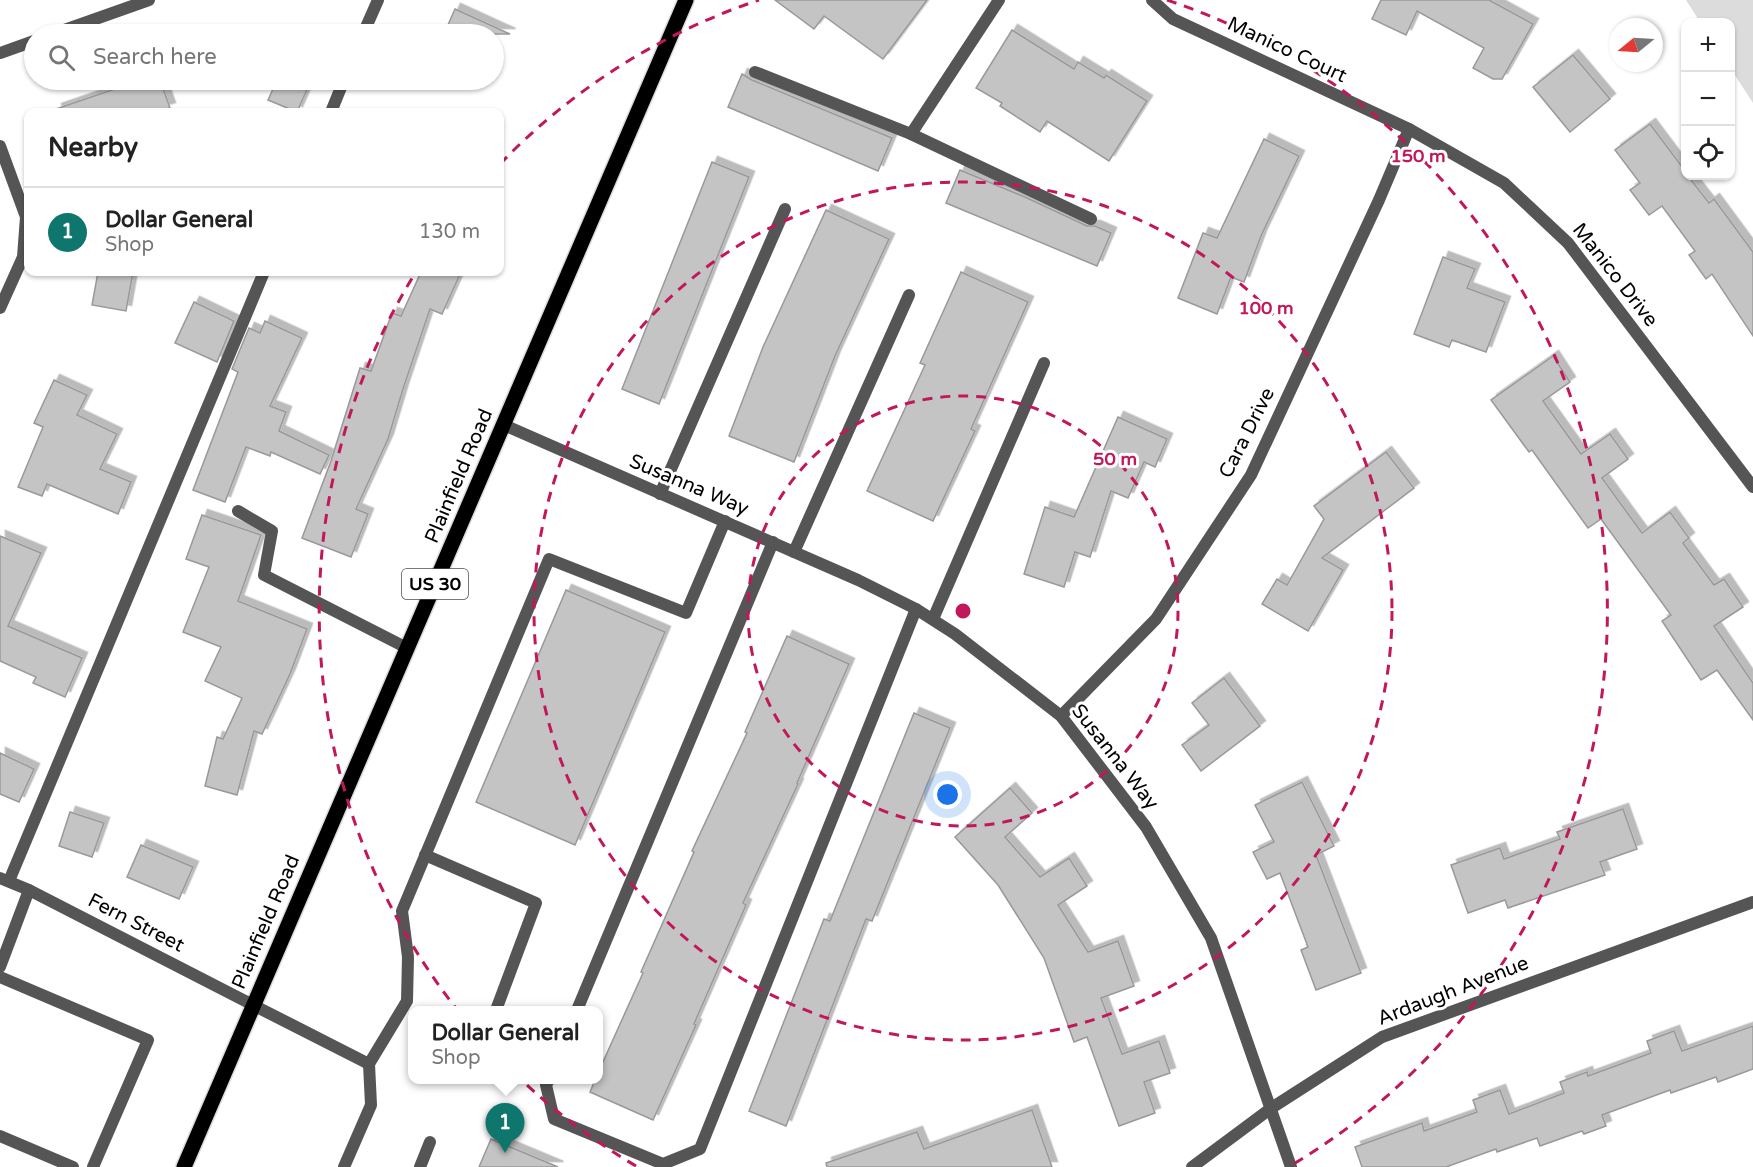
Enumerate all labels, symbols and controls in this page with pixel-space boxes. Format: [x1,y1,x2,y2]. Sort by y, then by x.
street label: Manico Court [1224,12,1351,88]
north arrow [1609,18,1663,72]
map controls [1681,18,1735,180]
button: + [1681,18,1735,72]
search box [24,24,504,90]
icon: search [45,41,78,74]
text: Search here [93,44,217,70]
button: − [1681,72,1735,126]
button: locate [1681,126,1735,180]
text: Nearby [48,132,138,163]
text: 150 m [1390,145,1446,167]
text: Dollar General [105,207,253,233]
street label: Manico Drive [1567,218,1663,332]
text: 1 [61,220,74,244]
text: 130 m [419,220,480,244]
text: Shop [105,233,154,257]
text: 100 m [1238,297,1294,319]
street label: Cara Drive [1214,384,1280,482]
street label: Plainfield Road [420,405,498,547]
text: 50 m [1093,448,1137,470]
street label: Susanna Way [626,449,752,521]
road number: US 30 [402,569,468,599]
centre of rings [953,601,973,621]
street label: Susanna Way [1066,699,1164,815]
your location [933,780,962,809]
street label: Plainfield Road [227,851,305,993]
street label: Fern Street [84,888,188,958]
street label: Ardaugh Avenue [1374,951,1532,1031]
popup [408,1006,603,1084]
text: Dollar General [431,1020,580,1046]
text: Shop [431,1046,481,1070]
pin: 1 [486,1104,524,1153]

